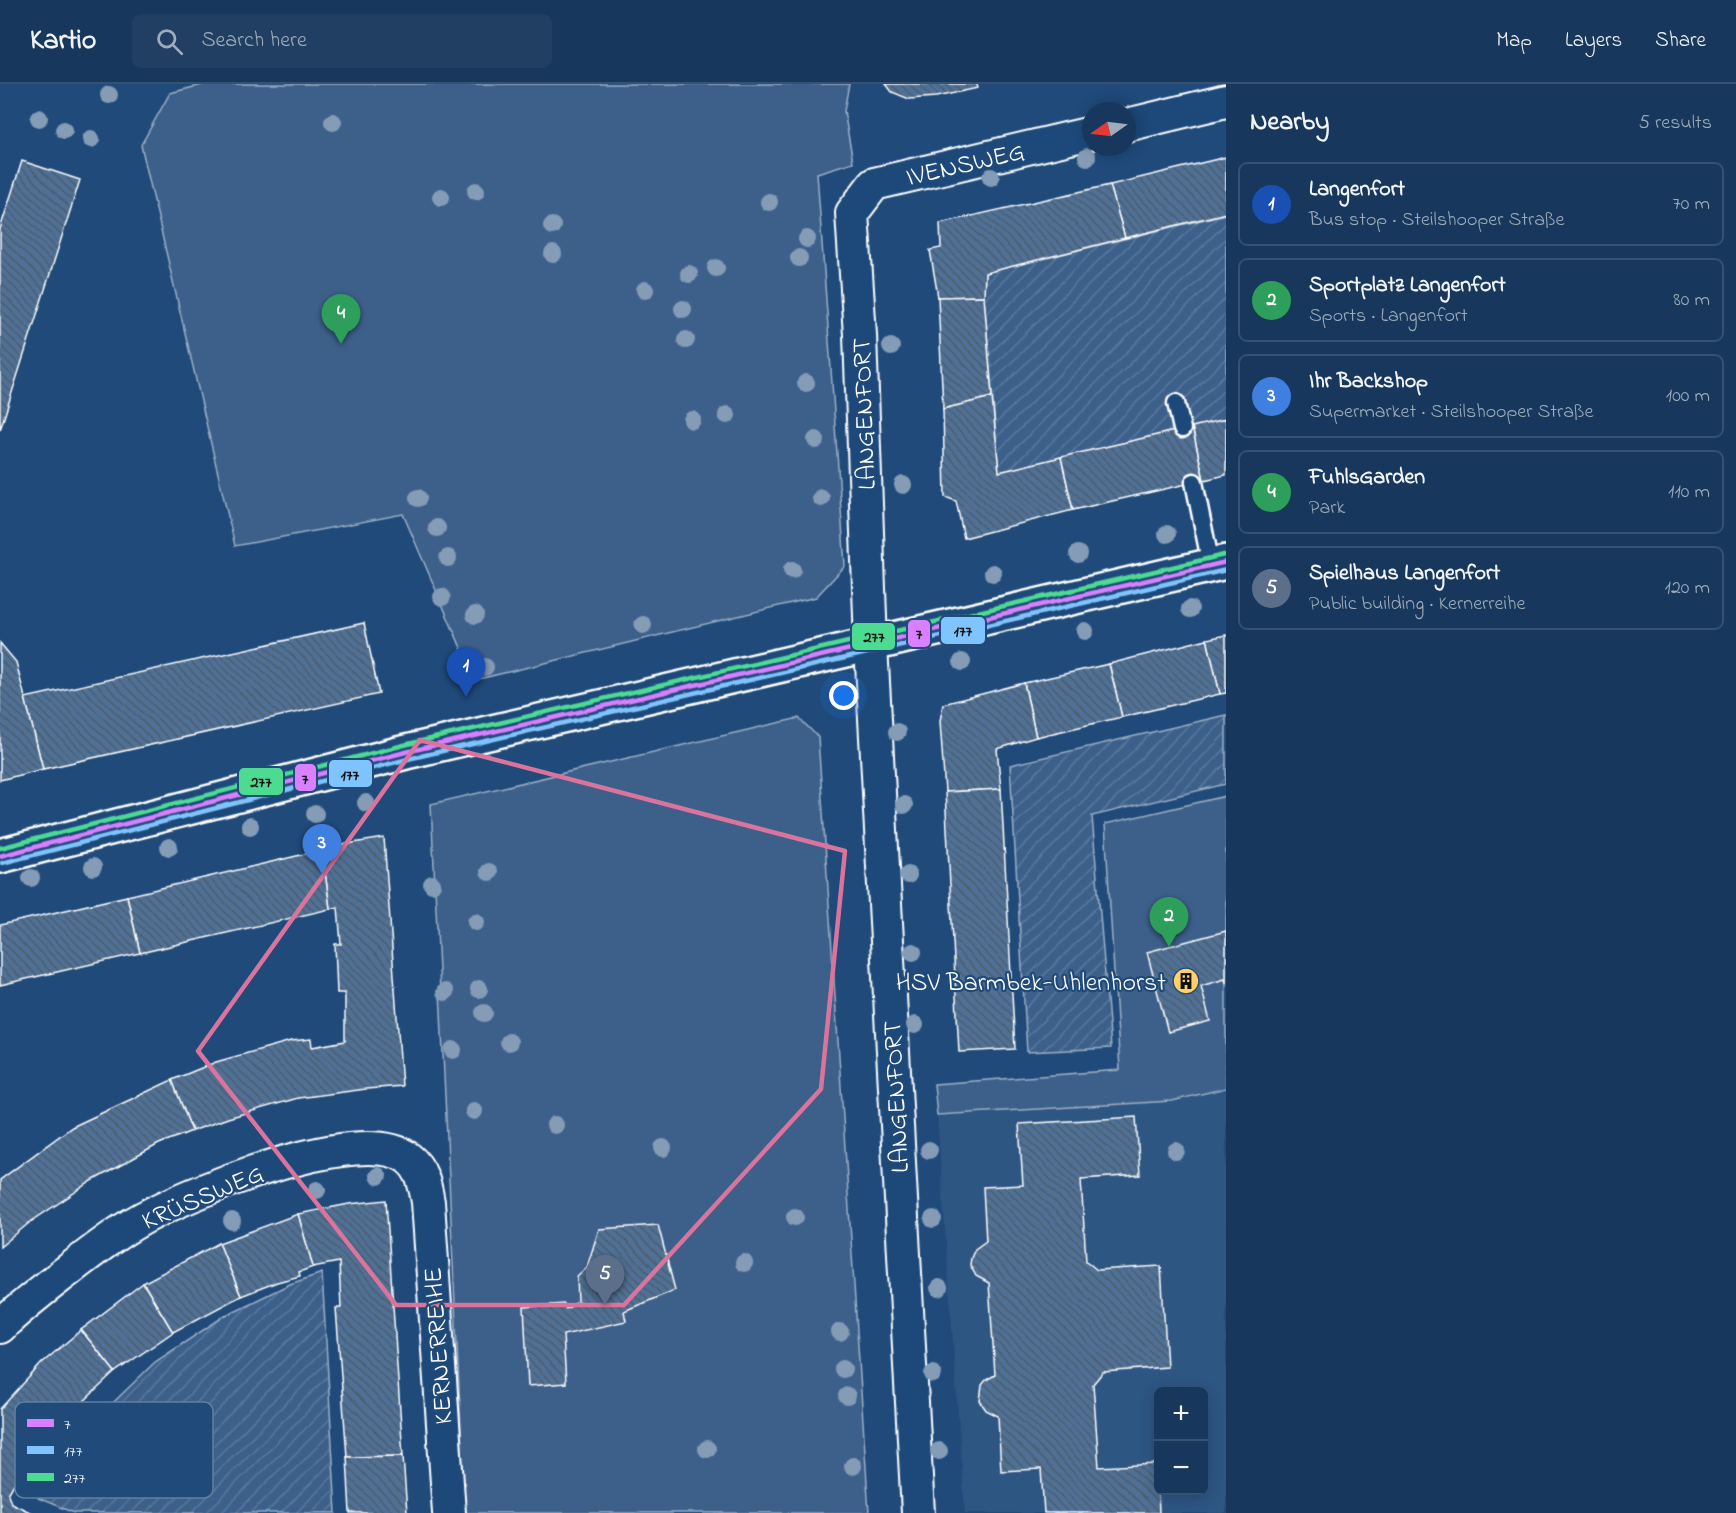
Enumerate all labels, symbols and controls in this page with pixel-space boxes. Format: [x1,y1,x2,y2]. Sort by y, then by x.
search box [132,14,552,68]
text: Kartio [30,21,96,62]
icon: search [153,25,186,58]
text: Search here [201,25,307,57]
text: Map [1496,26,1532,56]
text: Layers [1565,26,1622,56]
text: Share [1655,26,1706,56]
north arrow [1082,102,1136,156]
text: Nearby [1250,104,1329,142]
text: 5 results [1639,109,1712,138]
street label: IVENSWEG [903,134,1029,198]
text: Langenfort [1309,174,1405,206]
text: 1 [1268,190,1275,219]
text: 70 m [1673,190,1710,219]
text: Bus stop · Steilshooper Straße [1309,206,1564,235]
text: Sportplatz Langenfort [1309,270,1506,302]
text: 2 [1267,286,1276,315]
text: 80 m [1673,286,1710,315]
pin: 4 [322,294,360,344]
text: Sports · Langenfort [1309,302,1468,331]
street label: LANGENFORT [844,337,888,491]
text: Ihr Backshop [1309,366,1428,398]
text: 3 [1267,382,1276,411]
text: 100 m [1666,382,1710,411]
text: Supermarket · Steilshooper Straße [1309,398,1593,427]
text: FuhlsGarden [1309,462,1425,494]
text: 4 [1267,478,1276,507]
text: 110 m [1668,478,1710,507]
text: Park [1309,494,1345,523]
text: Spielhaus Langenfort [1309,558,1500,590]
text: 5 [1266,574,1277,603]
text: 120 m [1665,574,1710,603]
text: Public building · Kernerreihe [1309,590,1526,619]
line badge: 177 [940,616,986,645]
line badge: 7 [907,619,931,648]
text: 177 [954,620,973,644]
line badge: 277 [851,622,896,651]
text: 7 [916,623,923,647]
text: 277 [862,626,885,650]
pin: 1 [446,648,486,697]
your location [829,681,858,710]
line badge: 177 [328,759,373,788]
line badge: 7 [294,763,317,792]
text: 177 [341,764,360,788]
line badge: 277 [238,767,284,796]
text: 7 [302,768,309,792]
text: 277 [249,771,272,795]
pin: 3 [302,824,342,874]
pin: 2 [1150,898,1188,947]
place label: HSV Barmbek-Uhlenhorst [896,965,1166,1003]
building icon: HSV Barmbek-Uhlenhorst [1171,966,1201,996]
street label: LANGENFORT [875,1020,921,1174]
street label: KRÜSSWEG [136,1156,270,1241]
pin: 5 [586,1256,624,1305]
street label: KERNERREIHE [416,1266,464,1426]
map controls [1154,1387,1208,1495]
button: + [1154,1387,1208,1441]
legend [15,1402,213,1498]
text: 7 [64,1413,71,1437]
text: 177 [64,1440,83,1464]
button: − [1154,1441,1208,1495]
text: 277 [64,1467,86,1491]

